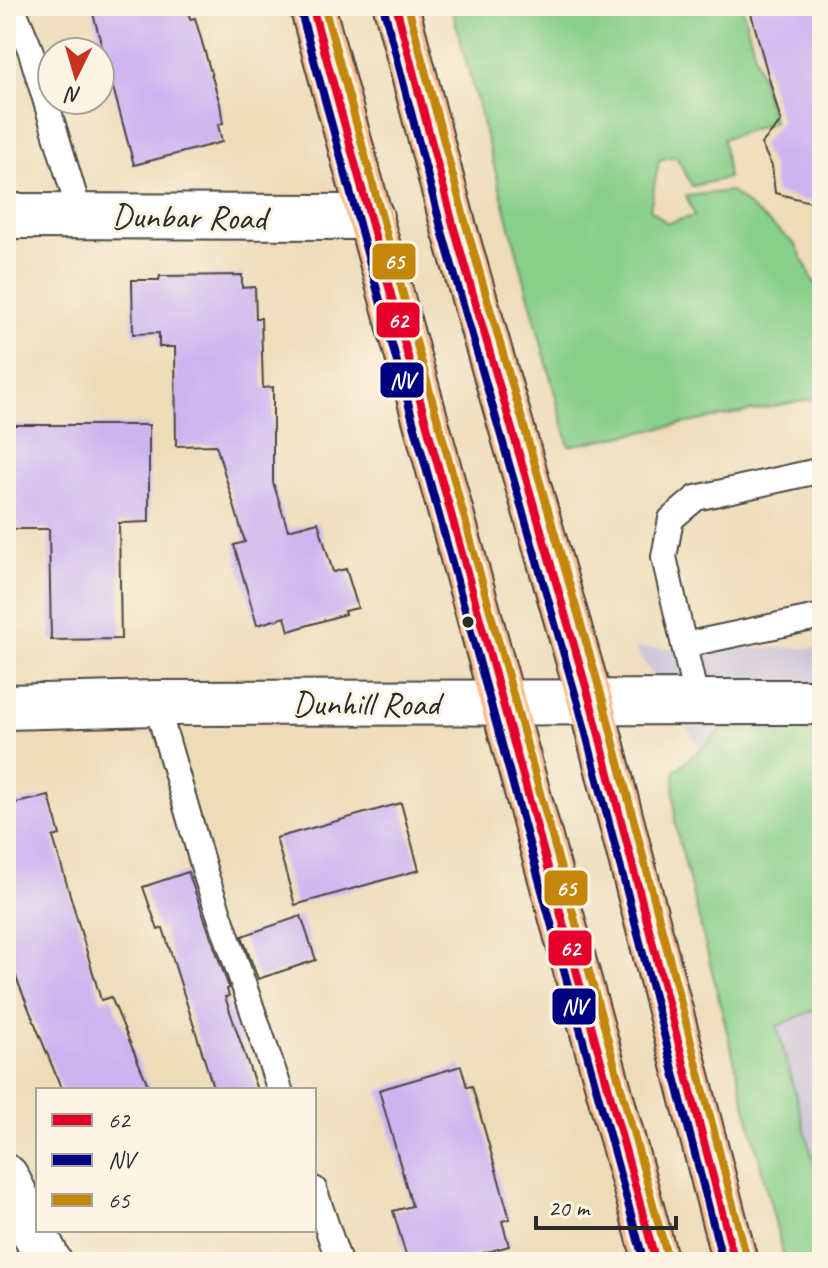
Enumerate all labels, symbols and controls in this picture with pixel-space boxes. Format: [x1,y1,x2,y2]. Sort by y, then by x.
north arrow [36,36,116,116]
text: N [63,80,82,109]
street label: Dunbar Road [111,194,271,239]
line badge: 65 [371,242,417,281]
text: 65 [384,248,406,276]
line badge: 62 [375,301,421,339]
text: 62 [388,307,410,335]
line badge: NV [379,361,425,399]
text: NV [390,367,419,395]
unlabelled marker [460,614,476,630]
street label: Dunhill Road [292,682,445,725]
line badge: 65 [543,869,589,907]
text: 65 [556,875,578,903]
line badge: 62 [547,929,593,967]
text: 62 [560,935,582,963]
line badge: NV [551,987,597,1026]
text: NV [562,993,591,1021]
legend [36,1088,316,1232]
text: 62 [108,1105,132,1135]
text: NV [108,1145,139,1175]
scale bar [536,1180,676,1230]
text: 65 [108,1185,131,1215]
text: 20 m [548,1193,591,1223]

